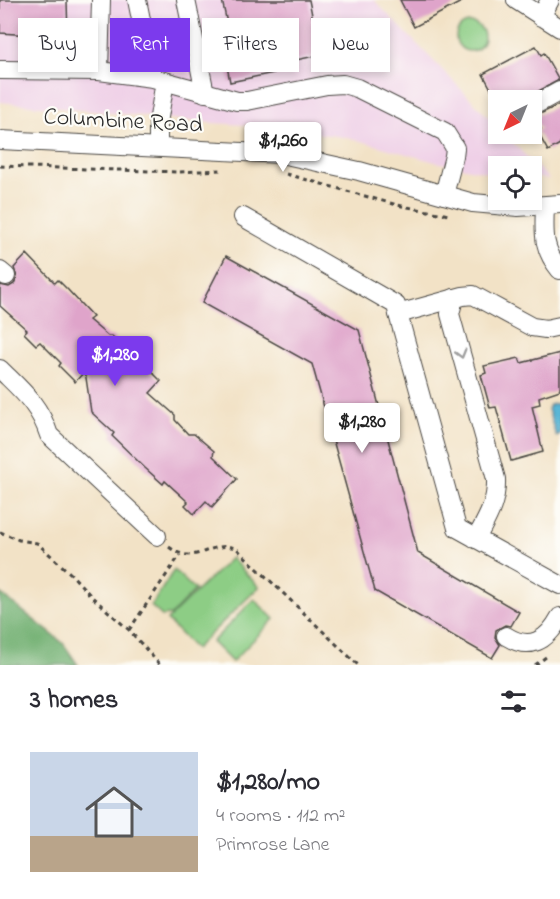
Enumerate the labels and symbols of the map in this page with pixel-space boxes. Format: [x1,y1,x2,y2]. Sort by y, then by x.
north arrow [488,90,542,144]
street label: Columbine Road [43,100,204,144]
pin: $1,260 [234,122,332,173]
pin: $1,280 [66,336,164,387]
one-way arrow [454,348,466,359]
pin: $1,280 [313,403,411,454]

